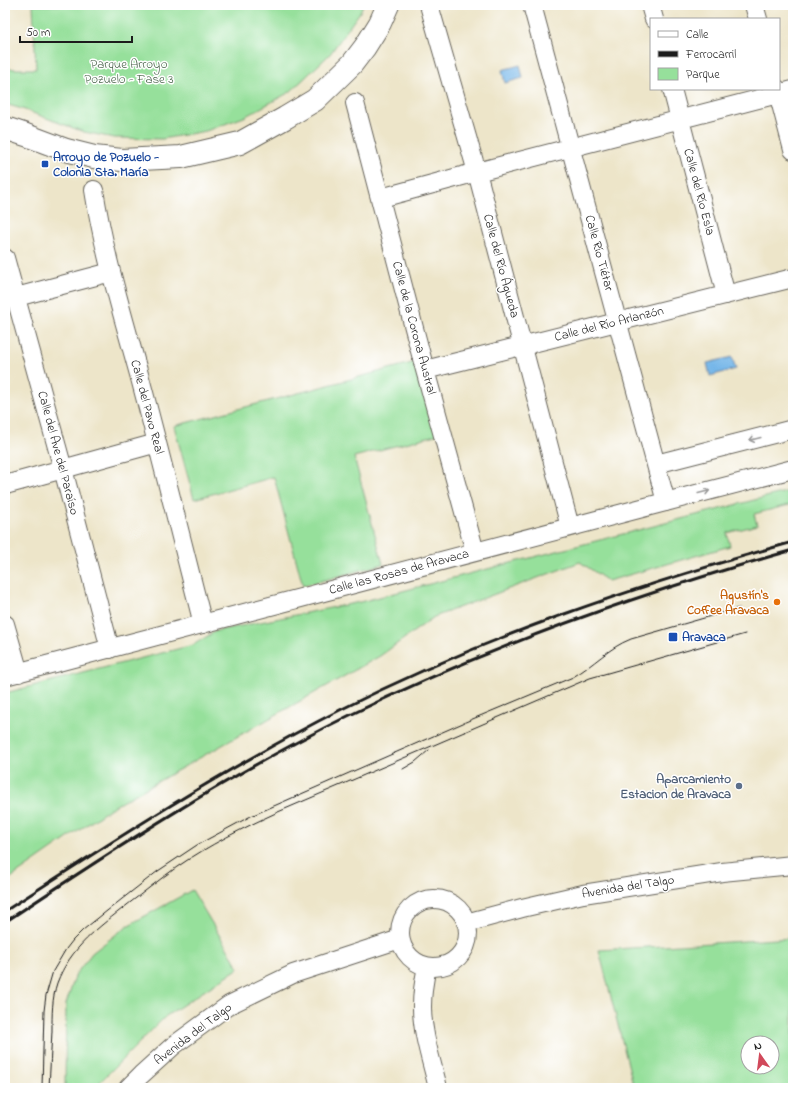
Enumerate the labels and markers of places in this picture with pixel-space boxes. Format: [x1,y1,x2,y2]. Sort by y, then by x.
place label: Arroyo de Pozuelo - Colonia Sta. María [53,148,159,182]
marker: Arroyo de Pozuelo - Colonia Sta. María [40,159,50,169]
place label: Agustín's Coffee Aravaca [687,586,769,620]
marker: Agustín's Coffee Aravaca [772,597,782,607]
place label: Aravaca [682,628,726,647]
marker: Aravaca [667,631,679,643]
place label: Aparcamiento Estacion de Aravaca [620,770,731,804]
marker: Aparcamiento Estacion de Aravaca [734,781,744,791]

